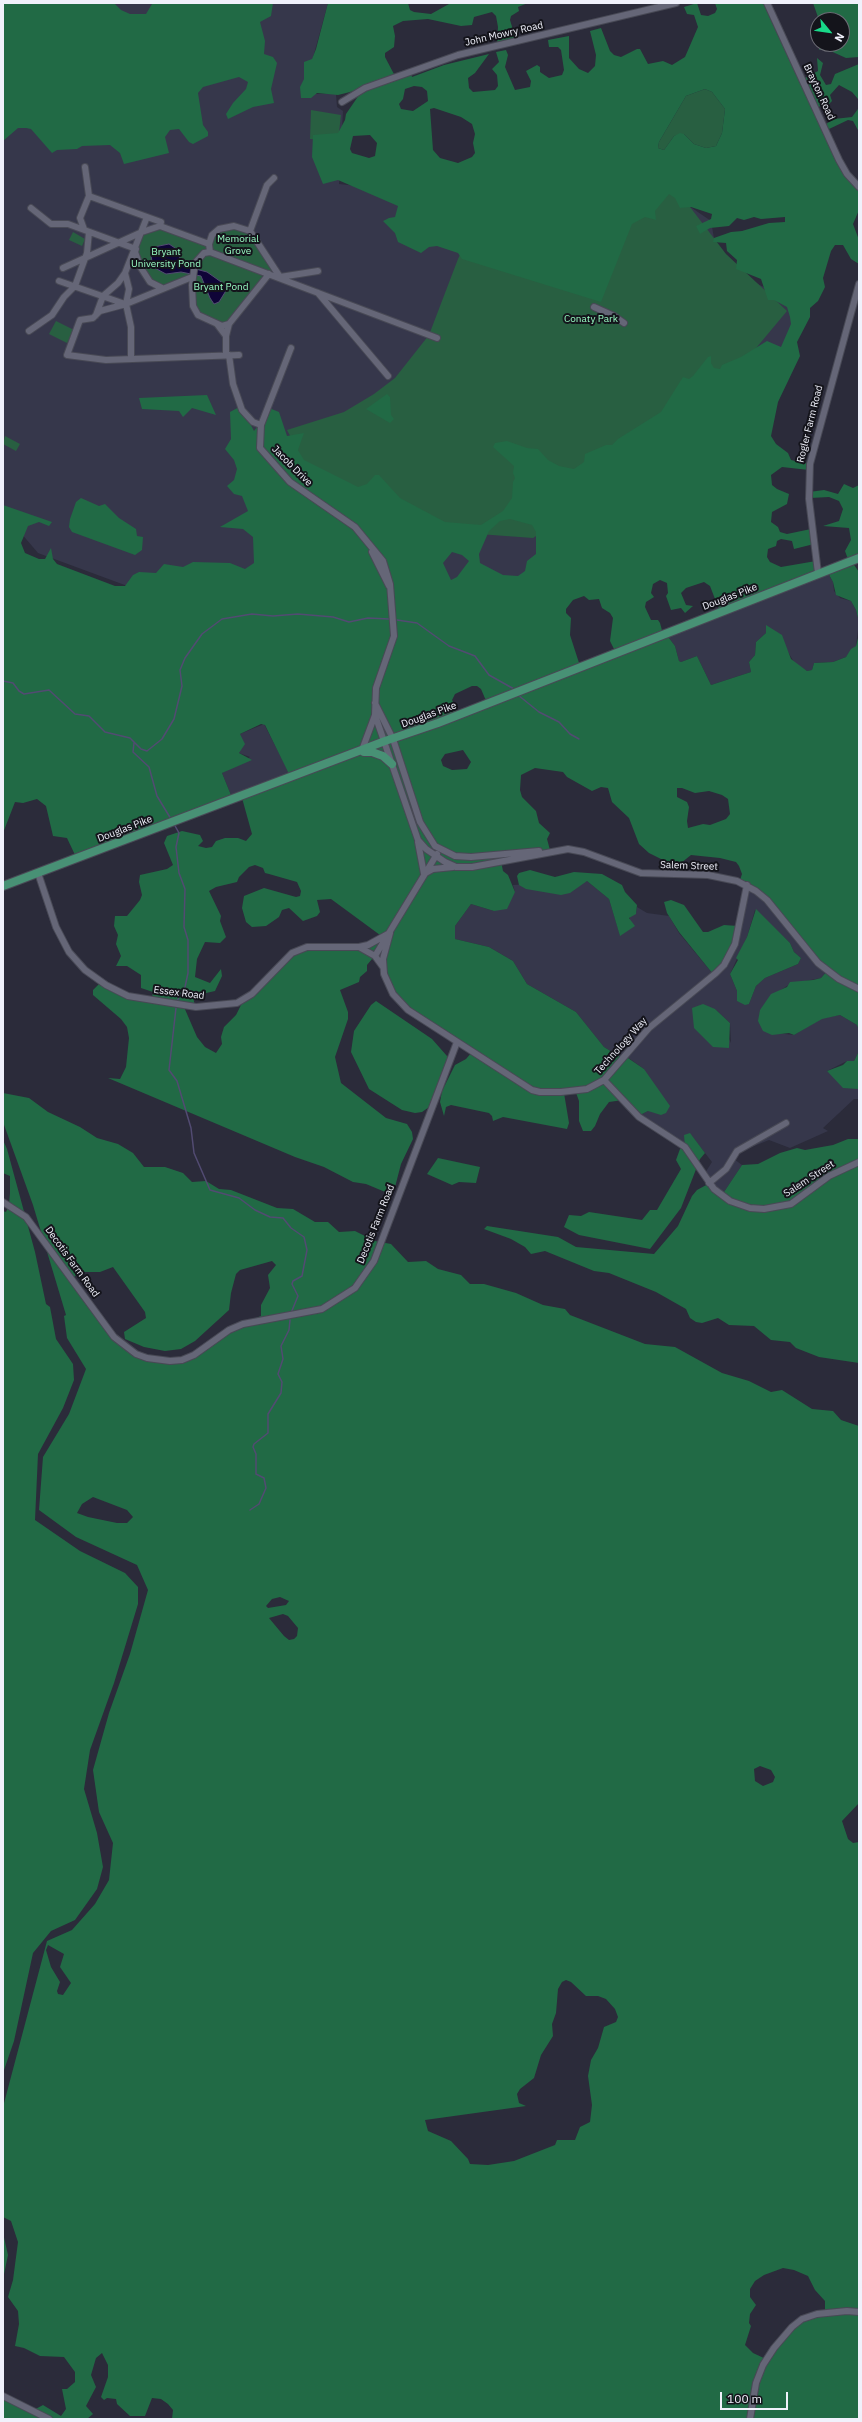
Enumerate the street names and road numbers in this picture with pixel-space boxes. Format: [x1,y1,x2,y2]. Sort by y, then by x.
street label: John Mowry Road [464,19,544,49]
street label: Brayton Road [801,62,837,122]
street label: Rogler Farm Road [795,384,825,464]
street label: Jacob Drive [269,443,315,489]
street label: Douglas Pike [701,581,759,613]
street label: Douglas Pike [400,699,458,731]
street label: Douglas Pike [96,813,154,845]
street label: Salem Street [660,859,718,873]
street label: Essex Road [153,984,205,1002]
street label: Technology Way [592,1015,650,1077]
street label: Salem Street [781,1158,837,1200]
street label: Decotis Farm Road [355,1183,397,1265]
street label: Decotis Farm Road [42,1224,102,1300]

